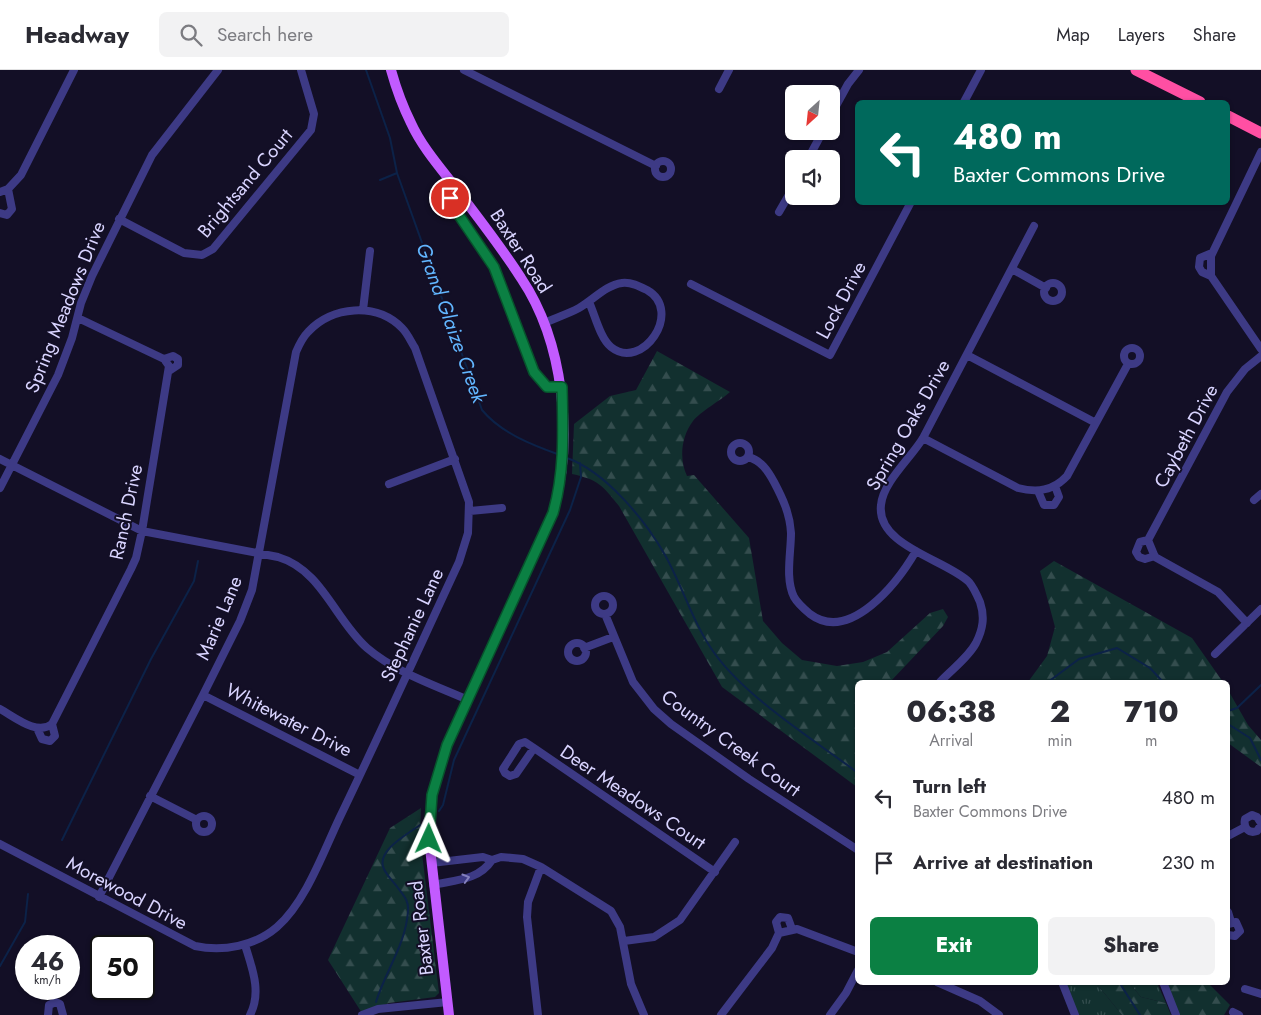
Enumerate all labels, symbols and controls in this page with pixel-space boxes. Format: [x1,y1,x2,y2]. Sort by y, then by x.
search box [159,12,509,57]
text: Headway [25,17,129,52]
icon: search [177,21,205,49]
text: Search here [217,21,313,48]
text: Map [1056,22,1090,48]
text: Layers [1118,22,1165,48]
text: Share [1193,22,1236,48]
north arrow [785,85,840,140]
map controls [785,85,840,205]
text: 480 m [953,112,1062,162]
icon: left [870,120,935,185]
street label: Brightsand Court [191,122,299,243]
button: sound [785,150,840,205]
text: Baxter Commons Drive [953,158,1165,190]
pin [429,177,471,219]
icon: arrive [436,184,464,212]
street label: Baxter Road [484,204,558,298]
street label: Spring Meadows Drive [18,217,112,397]
water label: Grand Glaize Creek [409,239,494,408]
street label: Lock Drive [809,256,873,344]
street label: Spring Oaks Drive [859,354,957,496]
street label: Caybeth Drive [1147,379,1225,492]
street label: Ranch Drive [103,462,149,562]
street label: Stephanie Lane [374,564,450,686]
street label: Marie Lane [189,572,249,664]
street label: Whitewater Drive [221,676,357,764]
street label: Country Creek Court [656,683,807,803]
text: 06:38 [906,690,996,733]
text: 2 [1050,690,1070,733]
text: 710 [1124,690,1179,733]
text: Arrival [929,729,973,752]
text: min [1047,729,1073,752]
text: m [1145,729,1157,752]
street label: Deer Meadows Court [555,738,712,856]
text: Turn left [913,773,986,800]
icon: left [870,784,898,812]
text: 480 m [1162,784,1215,811]
text: Baxter Commons Drive [913,800,1067,823]
position arrow [402,812,454,864]
icon: arrive [870,849,898,877]
text: Arrive at destination [913,849,1093,876]
text: 230 m [1162,849,1215,876]
street label: Morewood Drive [62,850,193,936]
one-way arrow [461,873,470,883]
street label: Baxter Road [402,879,440,977]
button: Exit [870,917,1038,975]
button: Share [1048,917,1215,975]
speed limit sign: 50 [90,935,155,1000]
text: 46 [30,943,65,979]
text: km/h [34,971,61,989]

